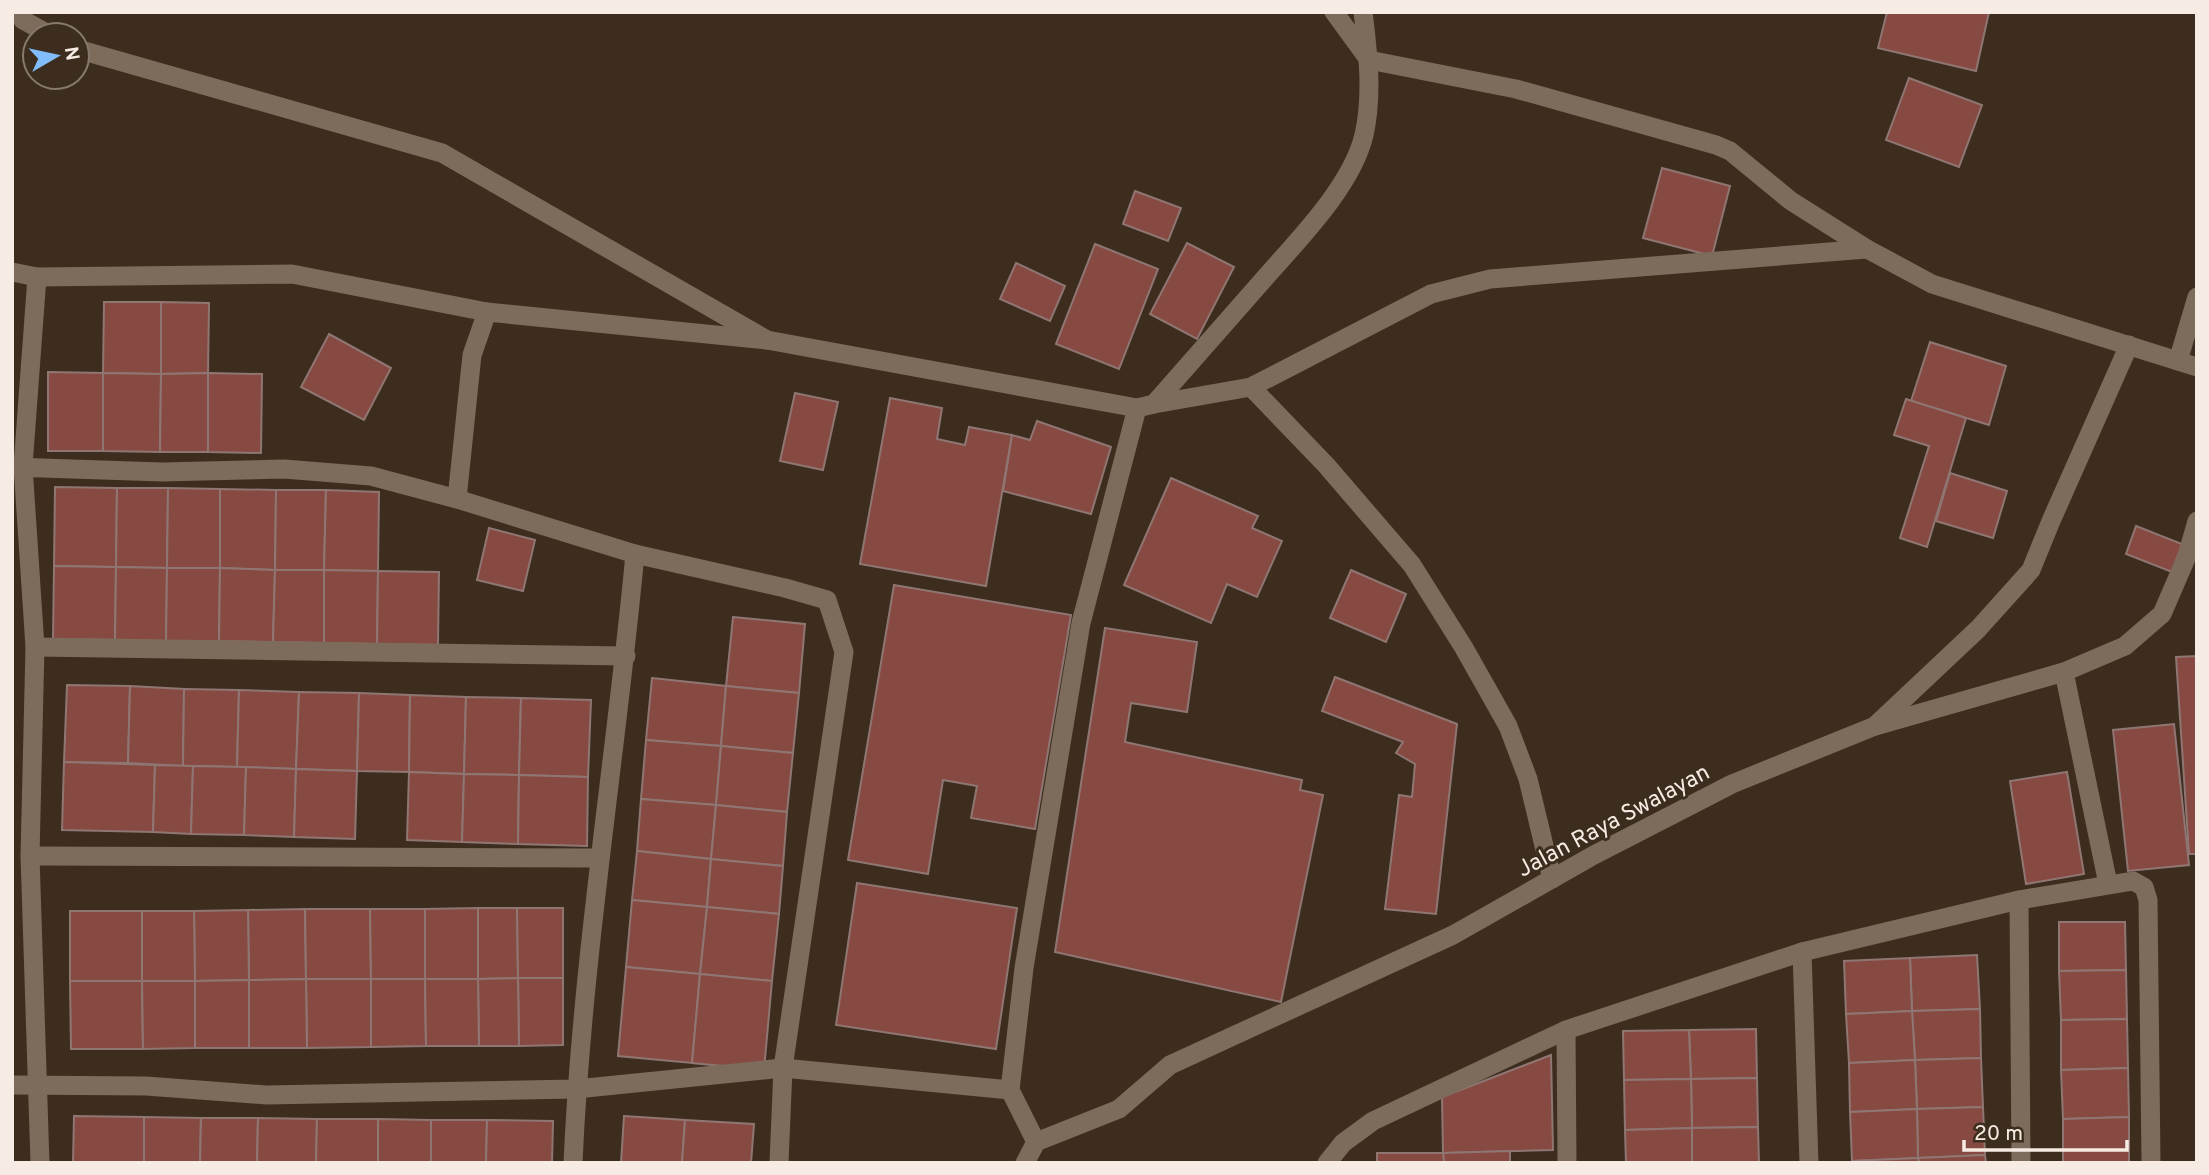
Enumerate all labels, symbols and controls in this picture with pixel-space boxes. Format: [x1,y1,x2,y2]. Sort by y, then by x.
north arrow [21,21,91,91]
text: N [58,45,84,62]
street label: Jalan Raya Swalayan [1513,759,1716,885]
scale bar [1964,1108,2127,1152]
text: 20 m [1974,1121,2023,1148]

